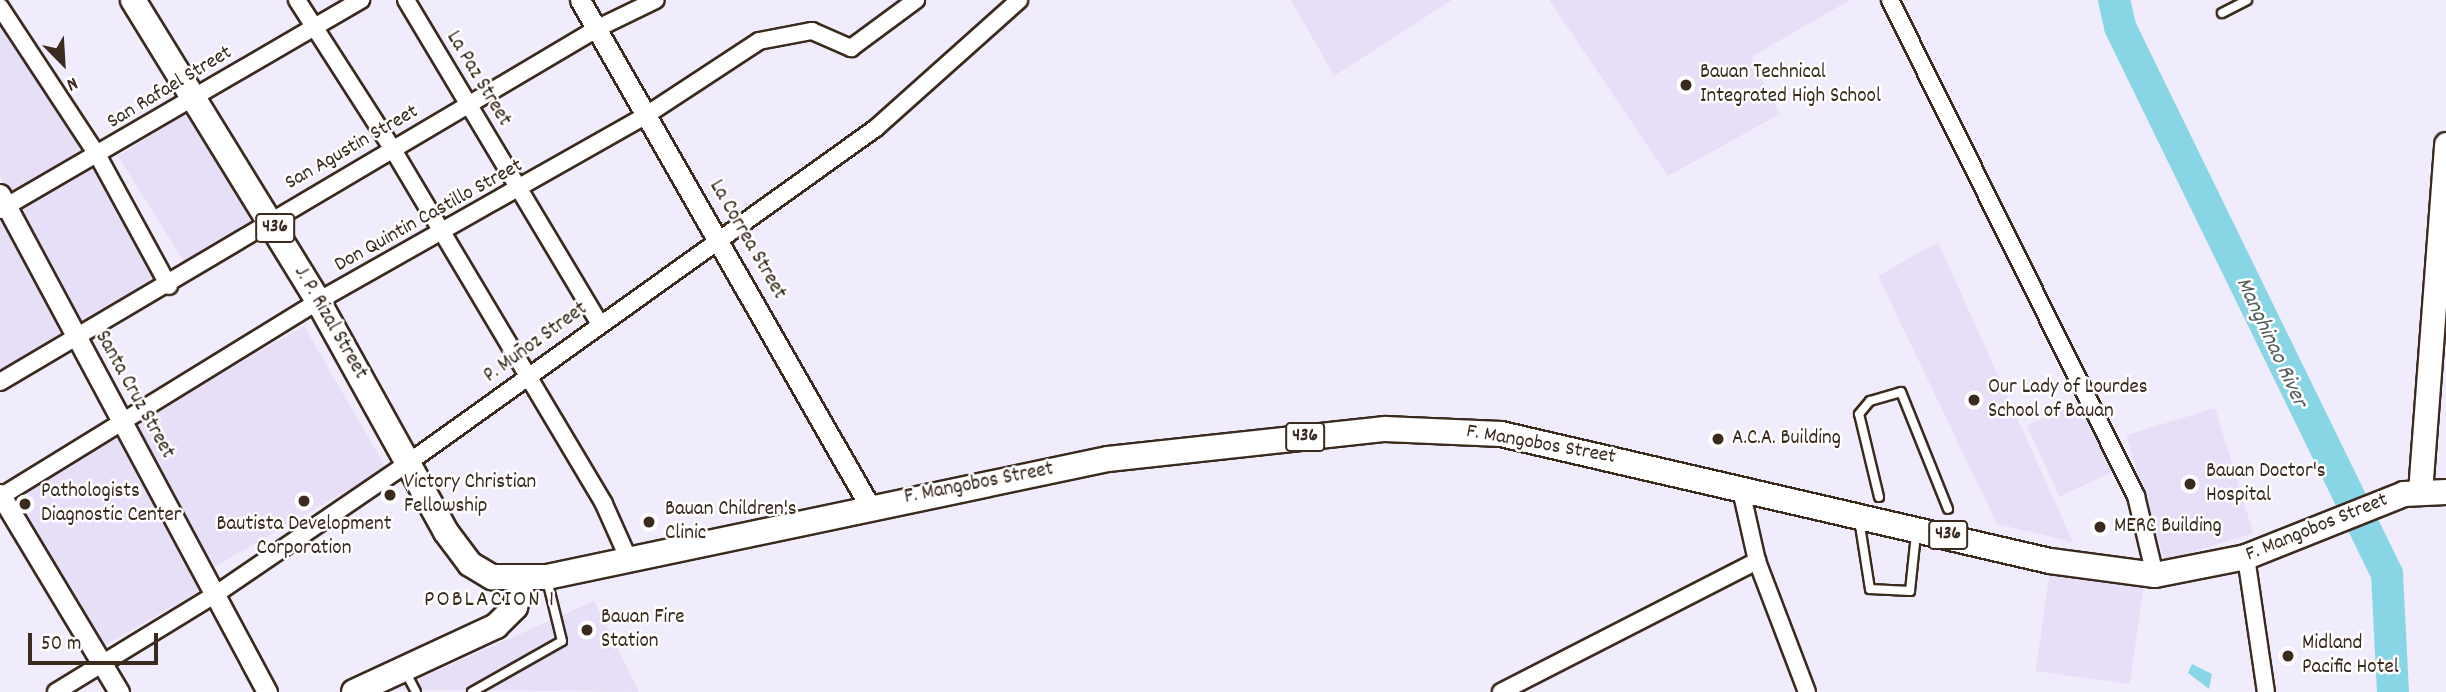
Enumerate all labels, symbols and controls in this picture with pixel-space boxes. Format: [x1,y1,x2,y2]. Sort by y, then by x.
street label: La Paz Street [440,27,516,131]
north arrow [28,28,98,98]
street label: San Rafael Street [103,41,237,135]
place label: Bauan Technical Integrated High School [1700,60,1881,110]
text: N [62,68,82,97]
marker: Bauan Technical Integrated High School [1678,77,1694,93]
street label: San Agustin Street [281,100,423,196]
street label: Don Quintin Castillo Street [330,154,528,278]
street label: La Correa Street [703,176,791,304]
road number: 436 [254,212,296,244]
street label: J. P. Rizal Street [287,262,373,384]
water label: Manghinao River [2228,274,2312,412]
street label: P. Muñoz Street [479,297,593,389]
street label: Santa Cruz Street [88,327,180,463]
place label: Our Lady of Lourdes School of Bauan [1988,375,2148,425]
marker: Our Lady of Lourdes School of Bauan [1966,392,1982,408]
street label: F. Mangobos Street [1464,419,1618,471]
road number: 436 [1284,422,1326,452]
place label: A.C.A. Building [1732,426,1841,452]
marker: A.C.A. Building [1710,431,1726,447]
street label: F. Mangobos Street [902,457,1056,511]
place label: Bauan Doctor's Hospital [2206,459,2326,509]
place label: Victory Christian Fellowship [404,470,536,520]
marker: Bauan Doctor's Hospital [2180,474,2200,494]
place label: Pathologists Diagnostic Center [41,479,182,529]
marker: Victory Christian Fellowship [382,487,398,503]
street label: F. Mangobos Street [2242,488,2392,568]
marker: Bautista Development Corporation [296,493,312,509]
marker: Pathologists Diagnostic Center [15,494,35,514]
place label: Bauan Children's Clinic [665,497,797,547]
place label: Bautista Development Corporation [217,512,391,562]
marker: Bauan Children's Clinic [639,512,659,532]
place label: MERC Building [2114,514,2222,540]
marker: MERC Building [2092,519,2108,535]
road number: 436 [1927,520,1969,550]
district label: POBLACION 1 [425,587,555,615]
place label: Bauan Fire Station [601,605,684,655]
scale bar [32,618,161,662]
marker: Bauan Fire Station [579,622,595,638]
text: 50 m [41,630,81,660]
place label: Midland Pacific Hotel [2302,631,2399,681]
marker: Midland Pacific Hotel [2280,648,2296,664]

